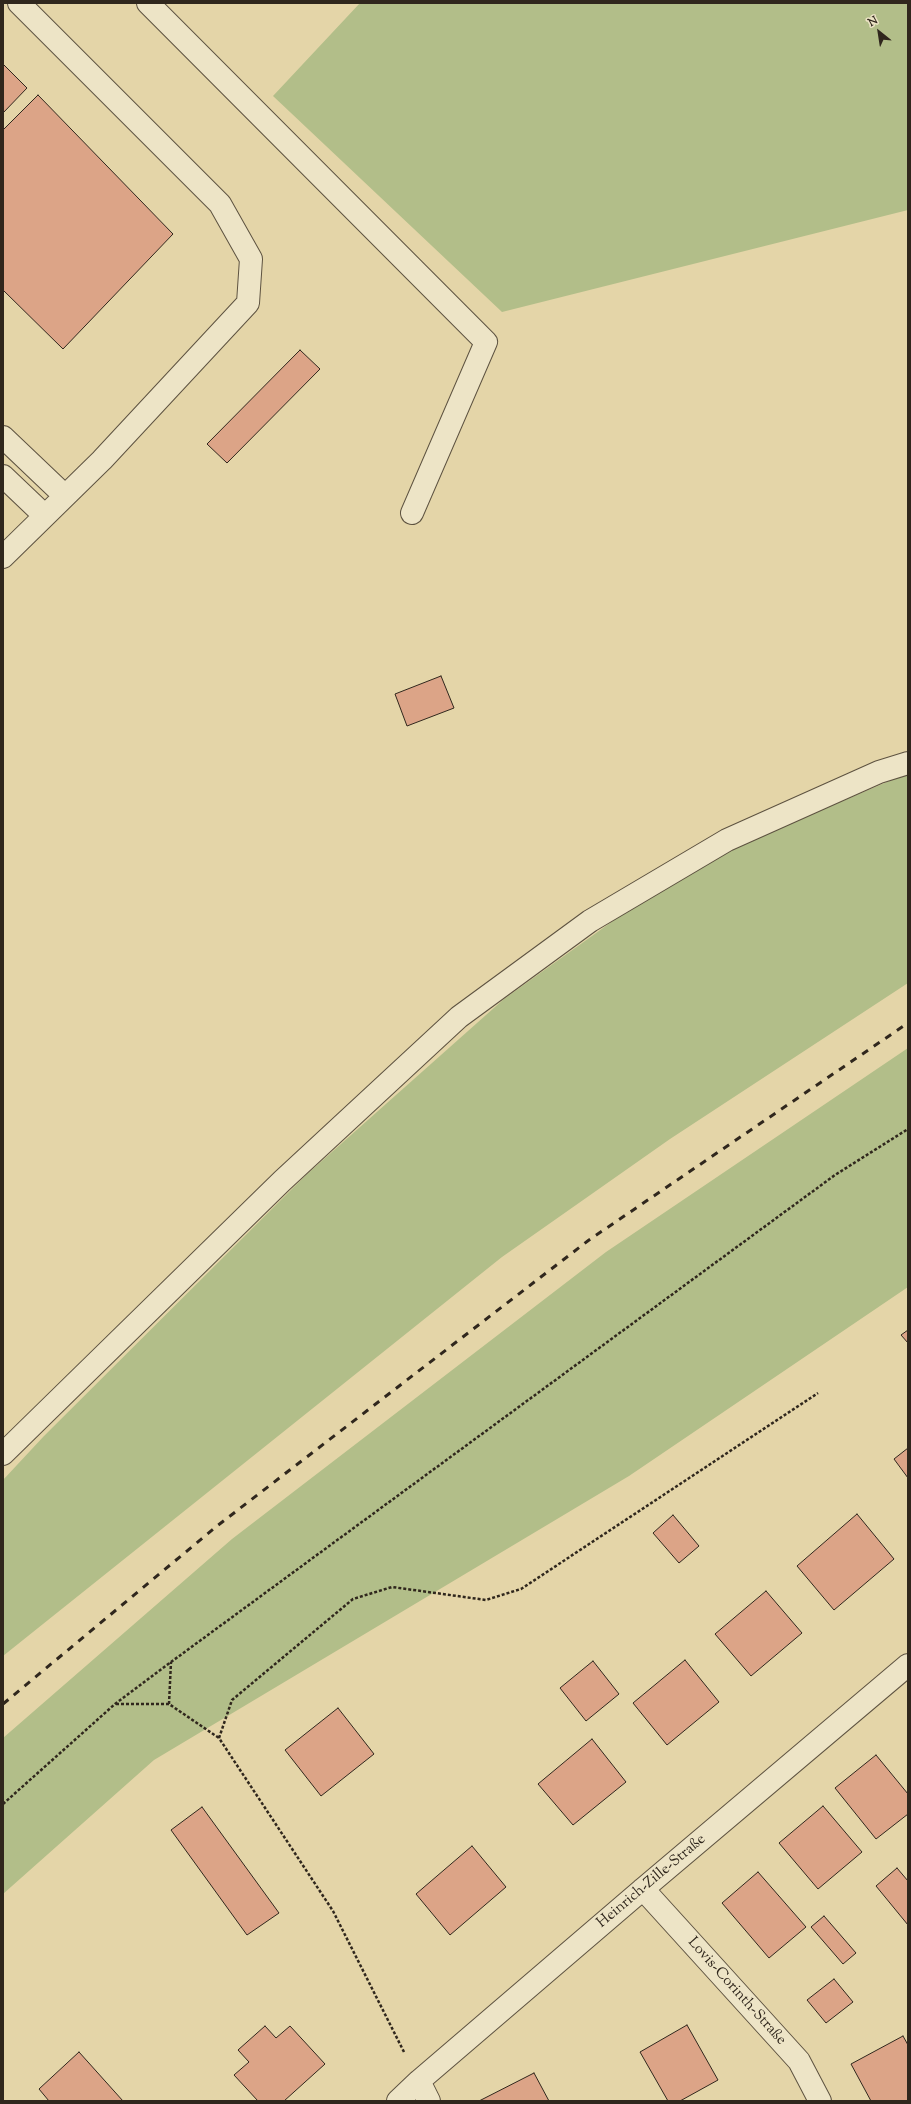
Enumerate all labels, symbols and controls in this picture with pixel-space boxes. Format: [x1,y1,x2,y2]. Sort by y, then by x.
north arrow [859,12,899,52]
text: N [865,12,881,31]
street label: Heinrich-Zille-Straße [594,1831,710,1933]
street label: Lovis-Corinth-Straße [683,1934,789,2050]

